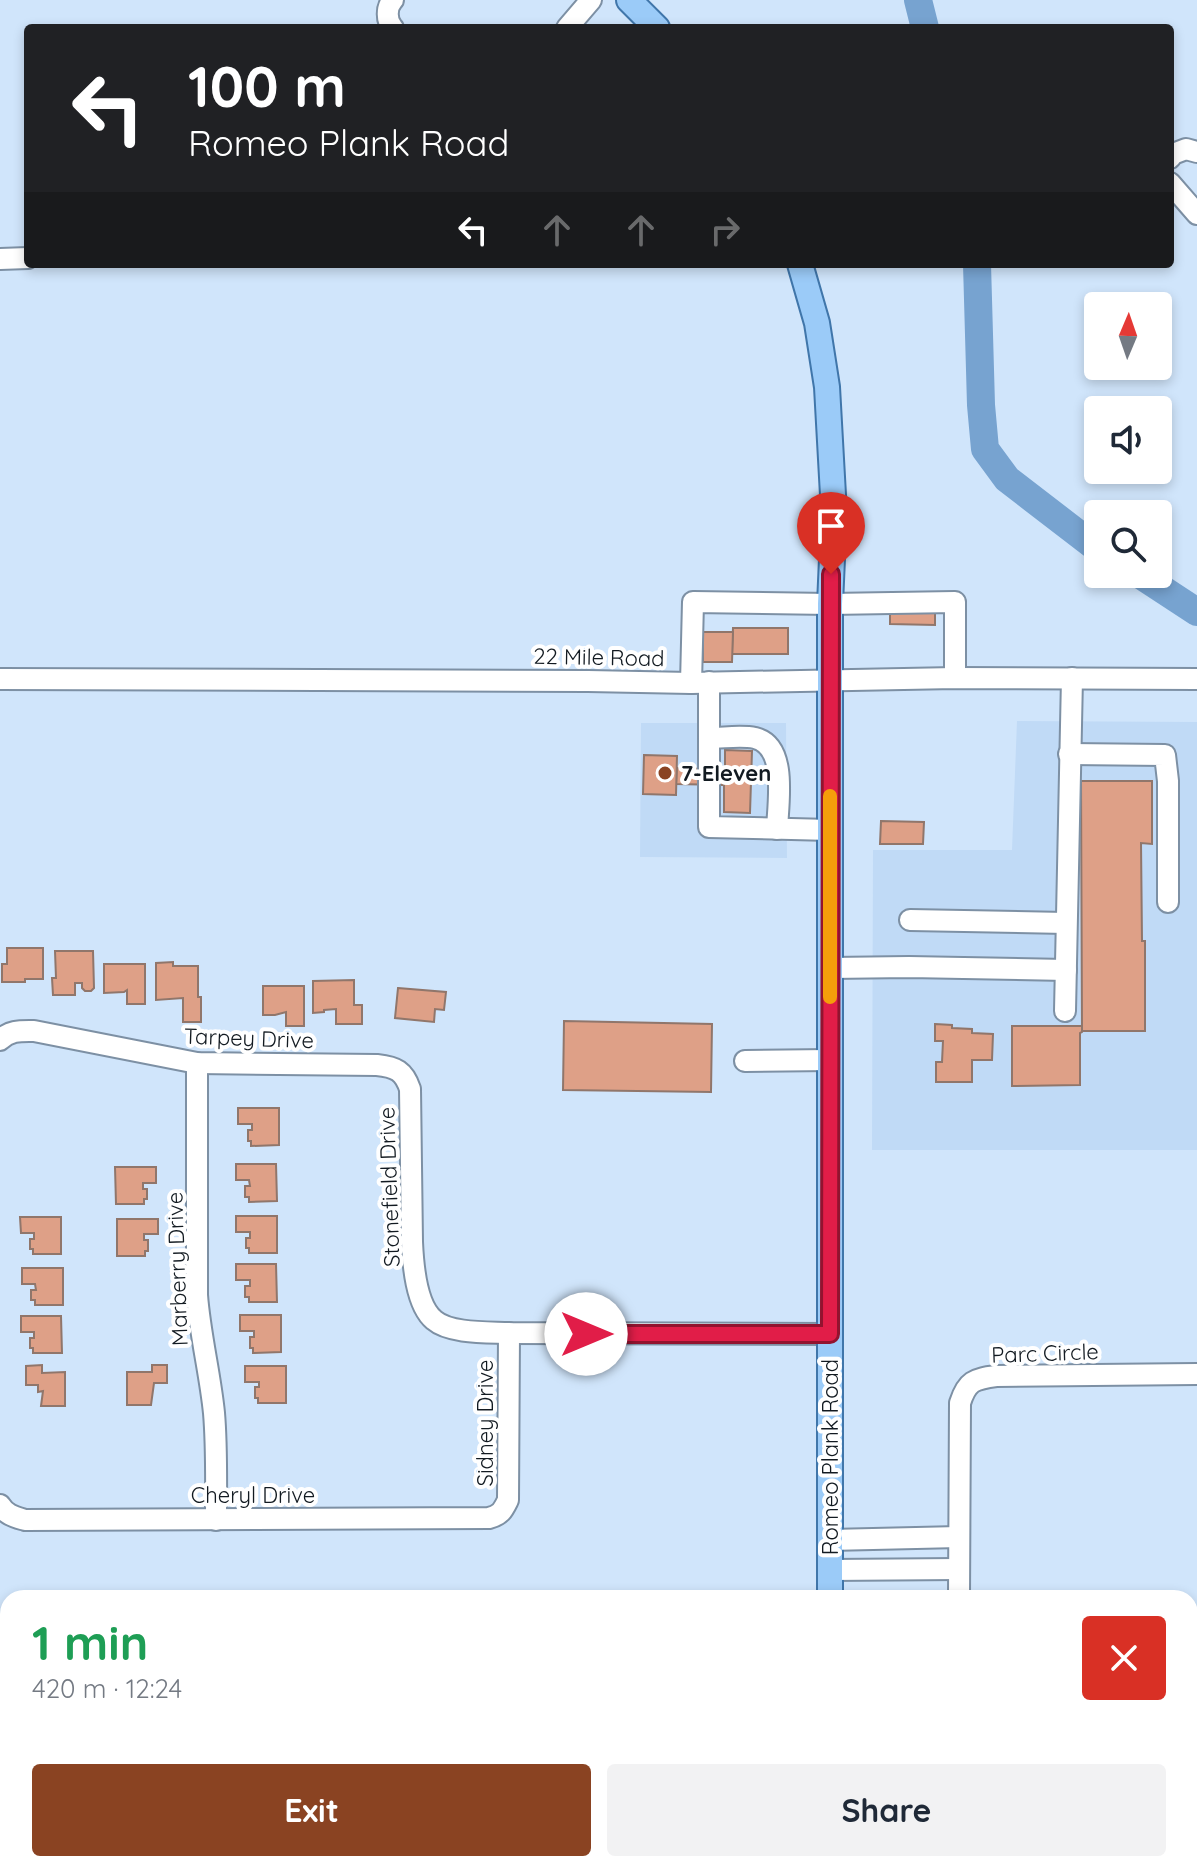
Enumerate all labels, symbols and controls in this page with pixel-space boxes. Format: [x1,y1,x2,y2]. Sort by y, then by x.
text: 100 m [188,51,346,121]
icon: left [56,56,160,160]
text: Romeo Plank Road [188,120,509,165]
icon: left [451,208,495,252]
icon: ahead [535,208,579,252]
icon: ahead [619,208,663,252]
icon: right [703,208,747,252]
north arrow [1084,292,1172,380]
map controls [1084,292,1172,588]
button: sound [1084,396,1172,484]
pin [797,492,865,574]
button: search [1084,500,1172,588]
icon: arrive [809,504,853,548]
street label: 22 Mile Road [533,642,665,672]
place label: 7-Eleven [681,759,771,787]
marker: 7-Eleven [656,764,674,782]
street label: Tarpey Drive [184,1022,314,1054]
street label: Stonefield Drive [372,1106,406,1268]
street label: Marberry Drive [160,1191,194,1347]
position arrow [544,1292,628,1376]
street label: Parc Circle [991,1337,1099,1369]
street label: Romeo Plank Road [816,1359,844,1555]
street label: Sidney Drive [471,1360,499,1486]
street label: Cheryl Drive [191,1481,315,1509]
text: 1 min [32,1612,148,1672]
button: close [1082,1616,1166,1700]
text: 420 m · 12:24 [32,1672,182,1705]
button: Exit [32,1764,591,1856]
button: Share [607,1764,1166,1856]

